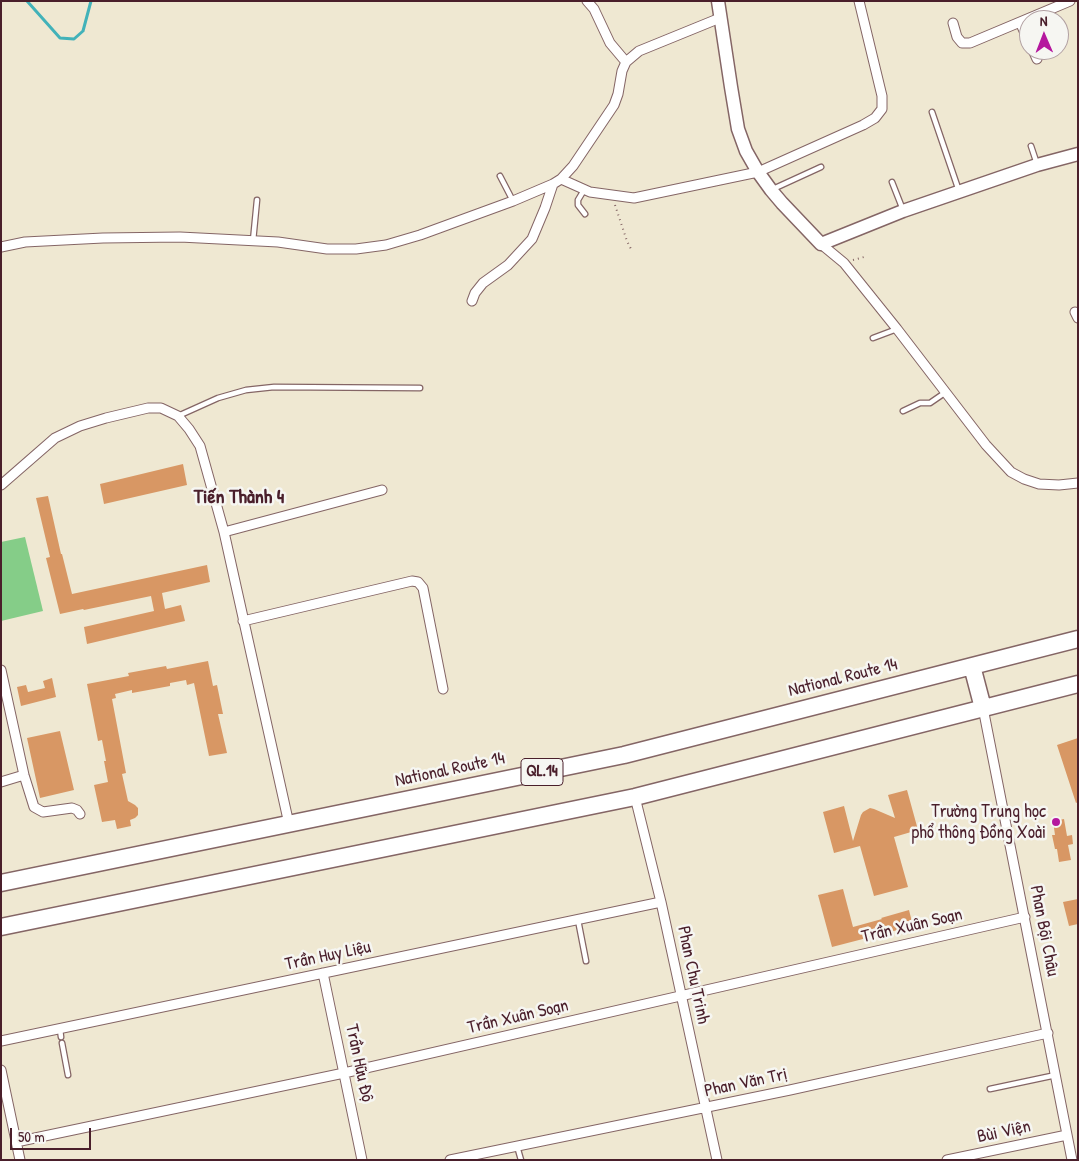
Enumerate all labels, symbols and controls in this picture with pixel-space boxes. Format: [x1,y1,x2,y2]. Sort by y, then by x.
north arrow [1019,10,1069,60]
text: N [1040,11,1048,30]
district label: Tiến Thành 4 [194,486,284,510]
street label: National Route 14 [786,654,900,702]
street label: National Route 14 [393,748,507,792]
road number: QL.14 [521,759,563,786]
place label: Trường Trung học phổ thông Đồng Xoài [911,801,1046,844]
marker: Trường Trung học phổ thông Đồng Xoài [1050,816,1062,828]
street label: Phan Bội Châu [1025,884,1063,978]
street label: Trần Xuân Soạn [860,904,964,948]
street label: Phan Chu Trinh [672,924,714,1026]
street label: Trần Huy Liệu [283,936,373,976]
street label: Trần Xuân Soạn [466,995,570,1039]
street label: Trần Hữu Độ [340,1022,378,1104]
street label: Phan Văn Trị [702,1064,790,1102]
street label: Bùi Viện [975,1116,1033,1148]
scale bar [12,1118,94,1150]
text: 50 m [18,1126,45,1147]

